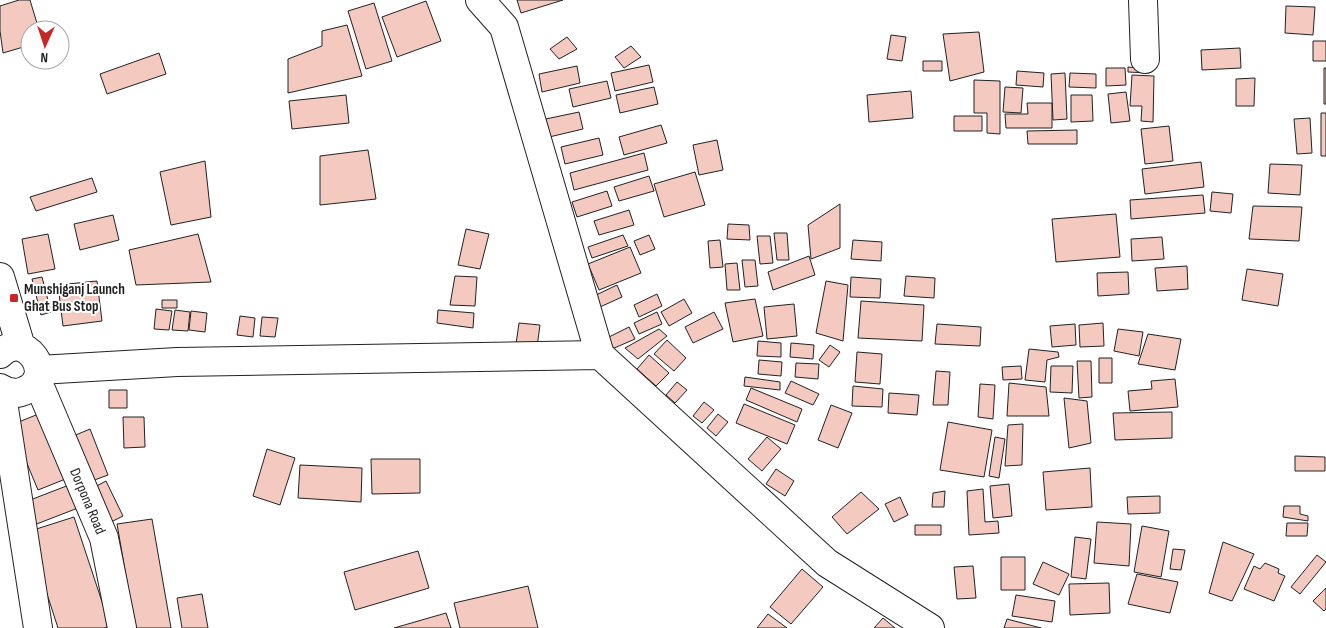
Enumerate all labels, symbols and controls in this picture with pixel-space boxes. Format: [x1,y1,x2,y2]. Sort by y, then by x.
north arrow [20,20,70,70]
text: N [40,49,49,66]
place label: Munshiganj Launch Ghat Bus Stop [24,280,125,316]
marker: Munshiganj Launch Ghat Bus Stop [8,292,20,304]
street label: Dorpona Road [65,465,110,537]

